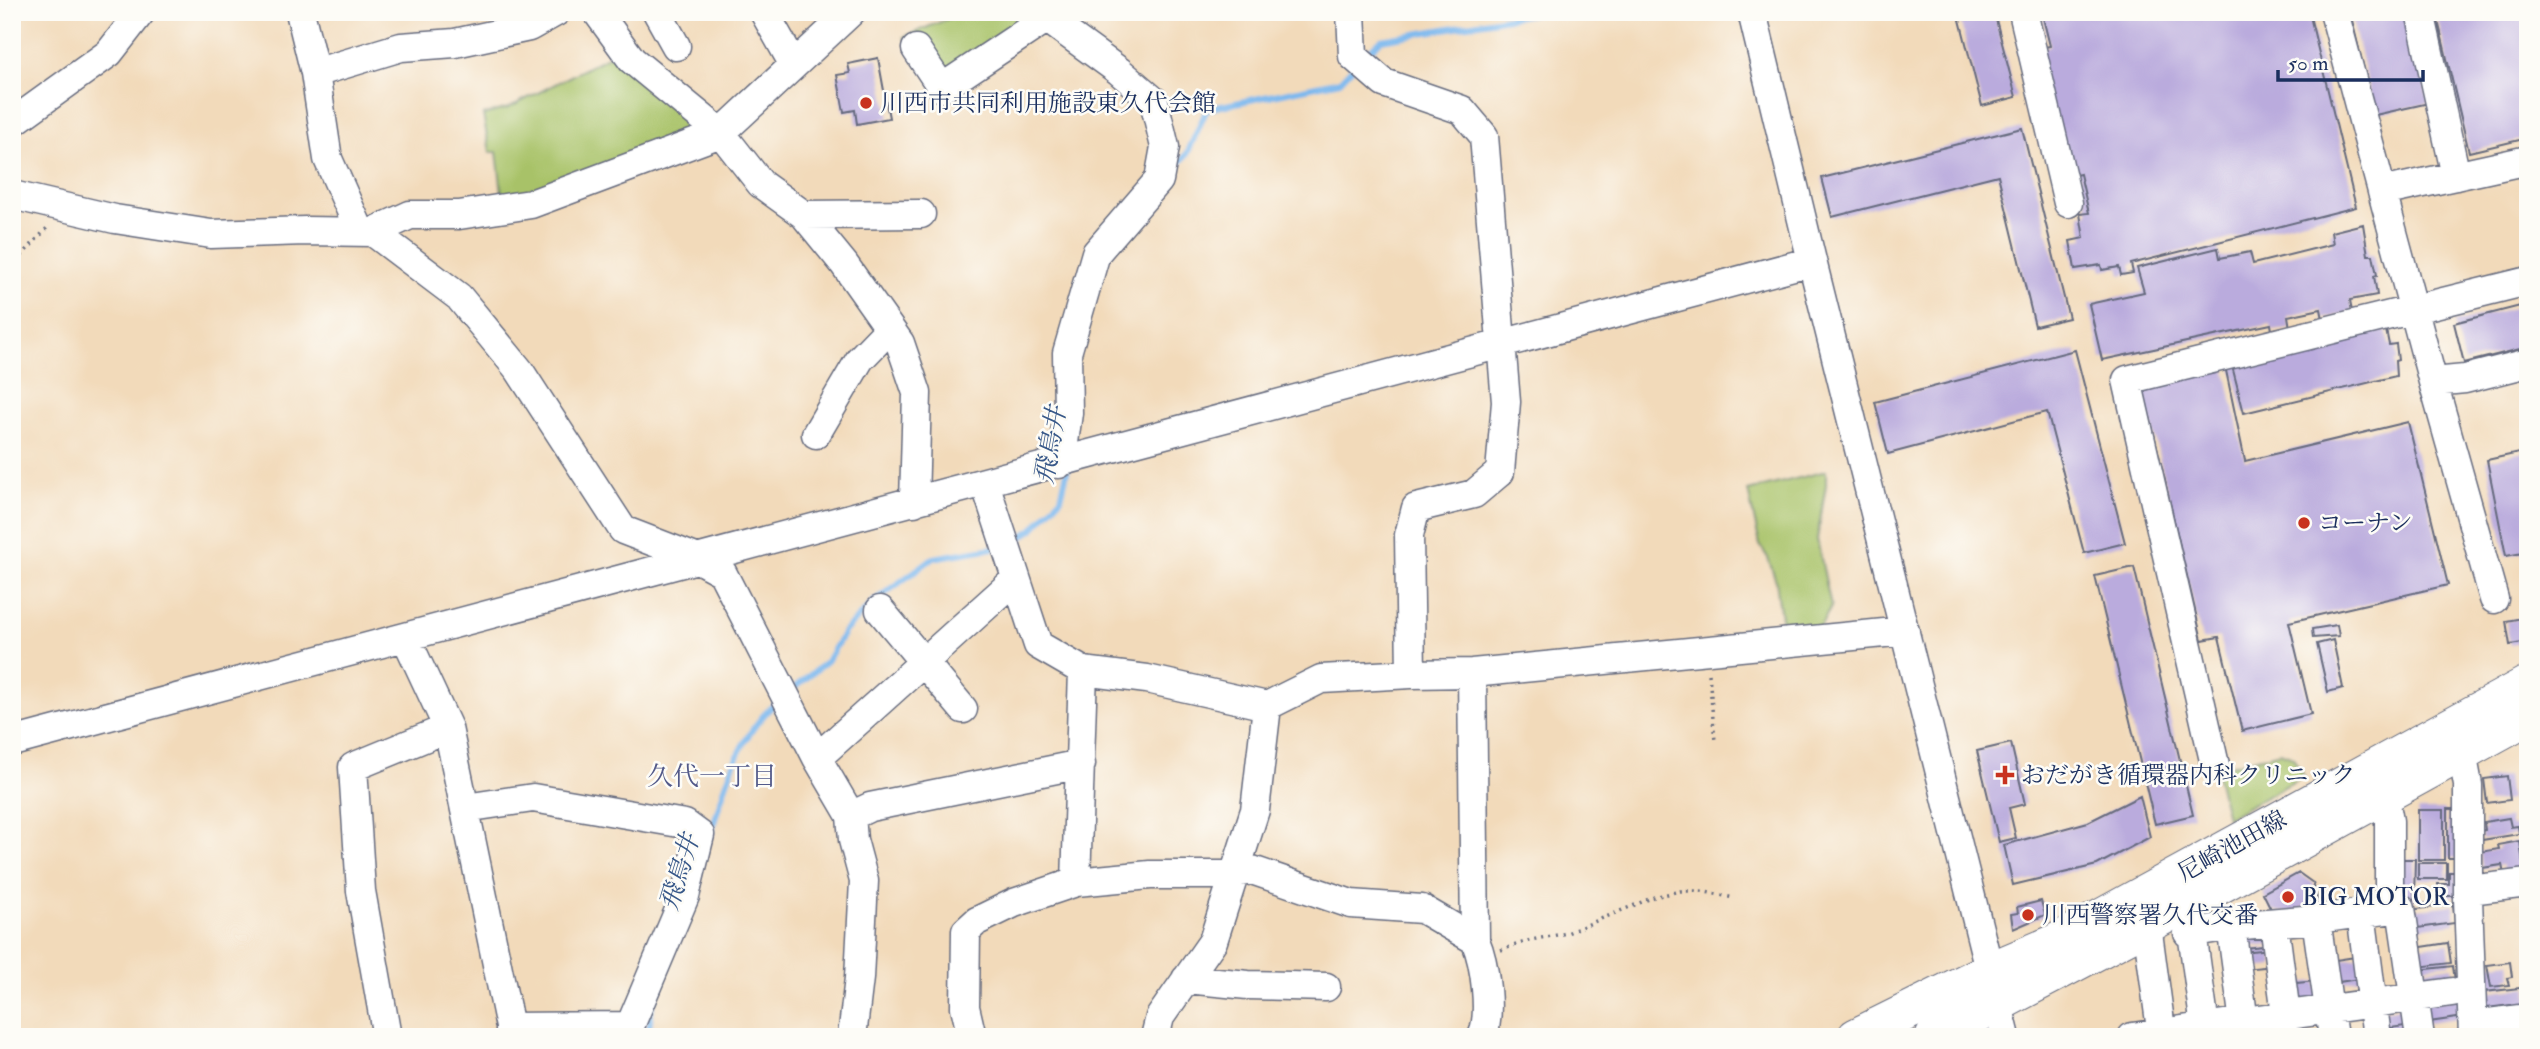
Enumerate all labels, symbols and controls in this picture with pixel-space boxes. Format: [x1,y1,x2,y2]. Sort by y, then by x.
scale bar [2278,38,2423,82]
text: 50 m [2288,50,2329,77]
place label: 川西市共同利用施設東久代会館 [880,88,1216,119]
marker: 川西市共同利用施設東久代会館 [858,95,874,111]
water label: 飛鳥井 [1028,401,1074,486]
place label: コーナン [2318,508,2413,539]
marker: コーナン [2296,515,2312,531]
place label: おだがき循環器内科クリニック [2021,760,2356,791]
district label: 久代一丁目 [647,761,777,793]
marker: おだがき循環器内科クリニック [1995,765,2015,785]
street label: 尼崎池田線 [2172,804,2292,889]
water label: 飛鳥井 [653,827,708,914]
place label: BIG MOTOR [2302,882,2450,913]
marker: BIG MOTOR [2280,889,2296,905]
place label: 川西警察署久代交番 [2042,900,2258,931]
marker: 川西警察署久代交番 [2020,907,2036,923]

